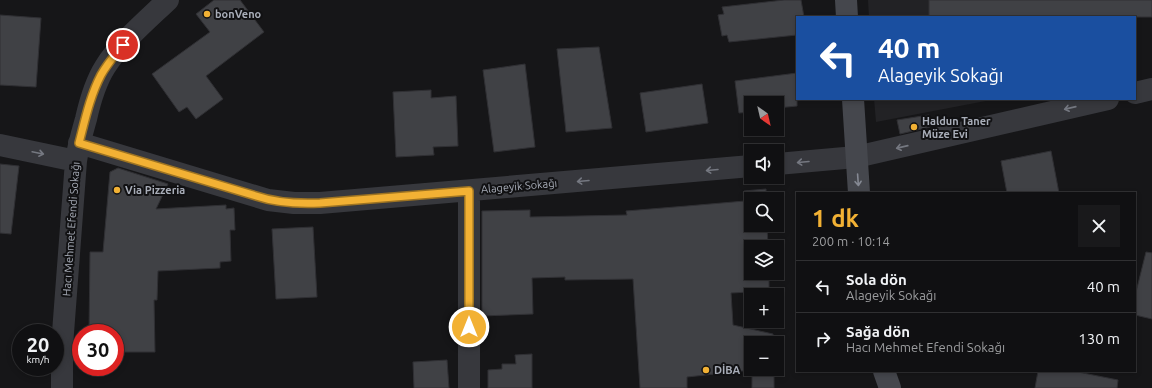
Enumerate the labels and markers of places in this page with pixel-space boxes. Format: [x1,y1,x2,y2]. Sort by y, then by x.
place label: bonVeno [215,8,262,20]
marker: bonVeno [202,9,212,19]
pin [106,28,140,62]
place label: Haldun Taner Müze Evi [922,115,991,140]
marker: Haldun Taner Müze Evi [909,122,919,132]
place label: Via Pizzeria [125,184,185,196]
marker: Via Pizzeria [112,185,122,195]
place label: DİBA [714,364,741,376]
marker: DİBA [701,365,711,375]

